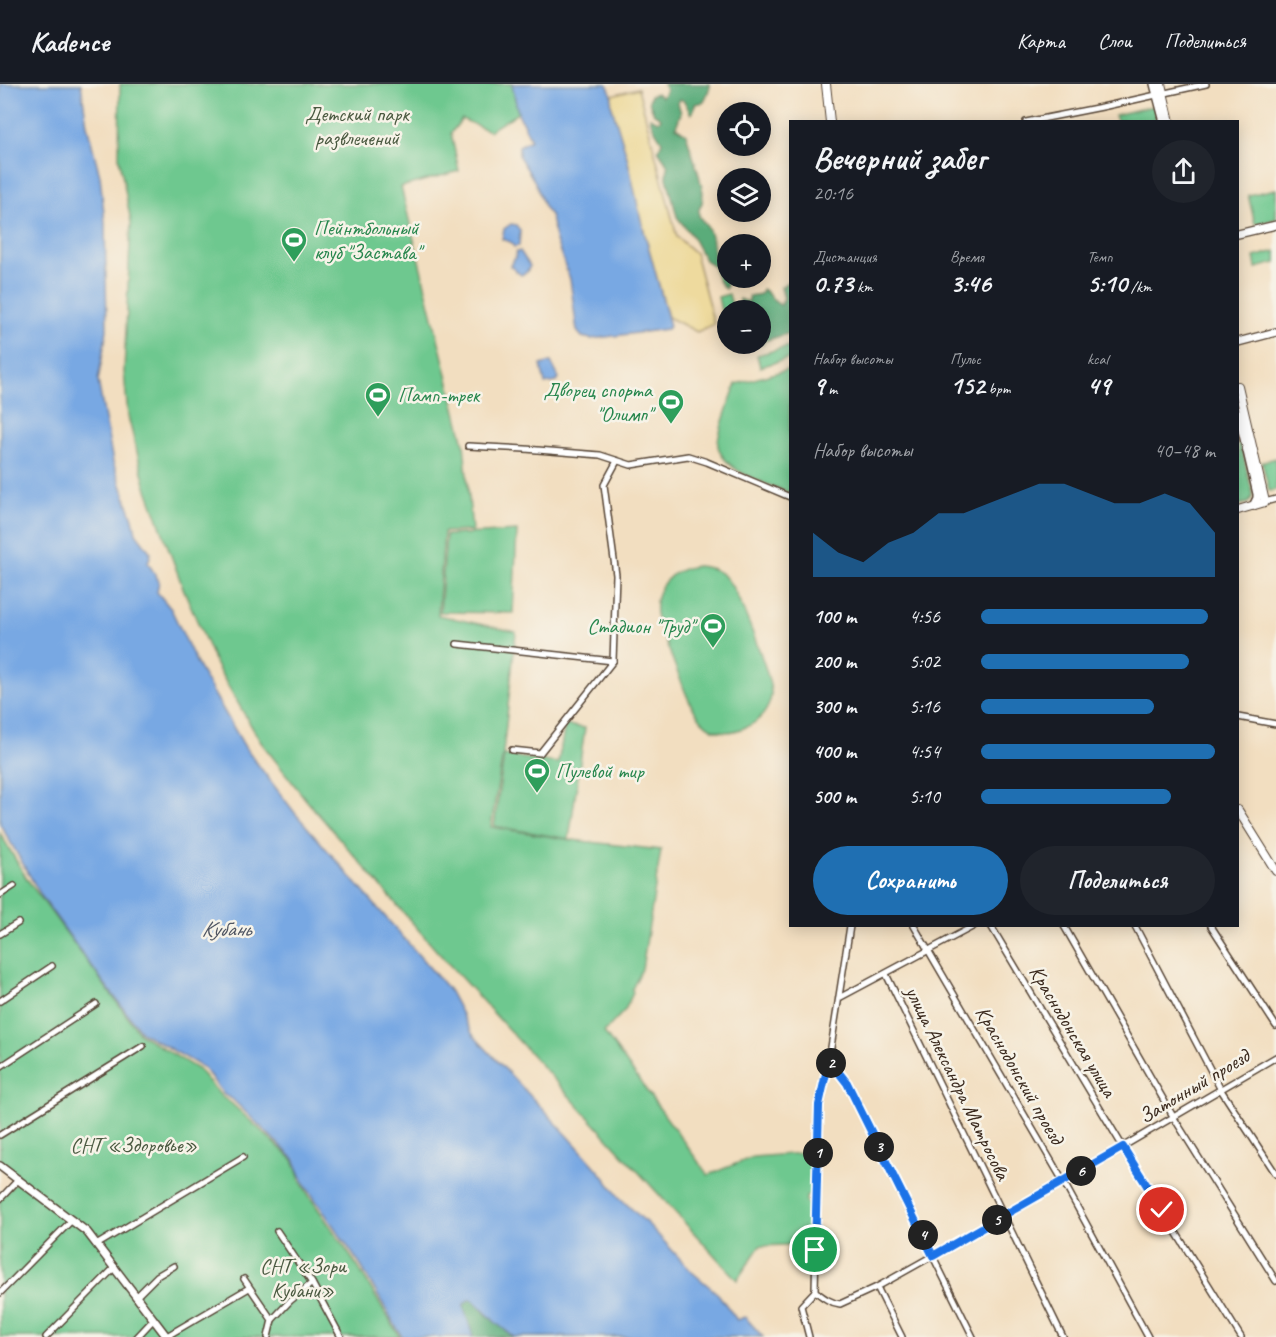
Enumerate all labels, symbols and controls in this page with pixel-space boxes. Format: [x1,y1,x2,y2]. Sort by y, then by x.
text: Kadence [30,24,109,59]
text: Карта [1017,28,1065,54]
text: Слои [1098,28,1132,54]
text: Поделиться [1165,28,1246,54]
park label: Детский парк развлечений [305,101,410,151]
map controls [717,102,771,354]
button: locate [717,102,771,156]
text: Вечерний забег [813,137,986,179]
button: share [1152,140,1215,203]
button: layers [717,168,771,222]
text: 20:16 [813,181,853,206]
place label: Пейнтбольный клуб "Застава" [314,215,425,265]
sports icon: Пейнтбольный клуб "Застава" [279,225,309,263]
button: + [717,234,771,288]
text: Дистанция [813,247,877,267]
text: Время [950,247,984,267]
text: Темп [1087,247,1113,267]
text: 0.73 [813,267,853,300]
text: 3:46 [950,267,991,300]
text: 5:10 [1087,267,1127,300]
text: km [853,277,873,297]
text: /km [1127,277,1152,297]
button: − [717,300,771,354]
text: Набор высоты [813,349,892,369]
text: Пульс [950,349,981,369]
text: kcal [1087,349,1108,369]
text: 9 [813,369,824,402]
text: 152 [950,369,985,402]
text: 49 [1087,369,1110,402]
place label: Дворец спорта "Олимп" [543,377,656,427]
text: m [824,379,837,399]
text: bpm [985,379,1011,399]
sports icon: Памп-трек [363,380,393,418]
place label: Памп-трек [398,382,481,408]
sports icon: Дворец спорта "Олимп" [656,387,686,425]
text: Набор высоты [813,438,912,463]
text: 40–48 m [1154,438,1215,463]
text: 100 m [813,604,856,629]
text: 4:56 [909,604,940,629]
sports icon: Стадион "Труд" [698,611,728,649]
place label: Стадион "Труд" [587,613,698,639]
text: 200 m [813,649,856,674]
text: 5:02 [909,649,940,674]
text: 300 m [813,694,856,719]
text: 5:16 [909,694,940,719]
text: 400 m [813,739,856,764]
text: 4:54 [909,739,940,764]
sports icon: Пулевой тир [522,756,552,794]
place label: Пулевой тир [556,758,645,784]
text: 500 m [813,784,856,809]
text: 5:10 [909,784,940,809]
button: Сохранить [813,846,1008,915]
button: Поделиться [1020,846,1215,915]
water label: Кубань [202,915,253,943]
street label: Краснодонская улица [1024,960,1123,1103]
street label: улица Александра Матросова [899,980,1017,1186]
street label: Краснодонский проезд [970,1001,1071,1151]
street label: Затонный проезд [1134,1041,1256,1129]
pin: 2 [816,1048,846,1078]
text: 2 [827,1053,835,1073]
park label: СНТ «Здоровье» [71,1132,198,1158]
pin: 3 [864,1132,894,1162]
text: 3 [875,1137,883,1157]
pin: 1 [803,1138,833,1168]
text: 1 [814,1143,822,1163]
pin: 6 [1066,1156,1096,1186]
text: 6 [1077,1161,1085,1181]
pin [1136,1184,1187,1235]
icon: check [1145,1193,1178,1226]
pin: 5 [982,1205,1012,1235]
text: 5 [994,1210,1000,1230]
pin: 4 [908,1220,938,1250]
pin [789,1224,840,1275]
text: 4 [919,1225,927,1245]
icon: arrive [798,1233,831,1266]
park label: СНТ «Зори Кубани» [260,1253,348,1303]

